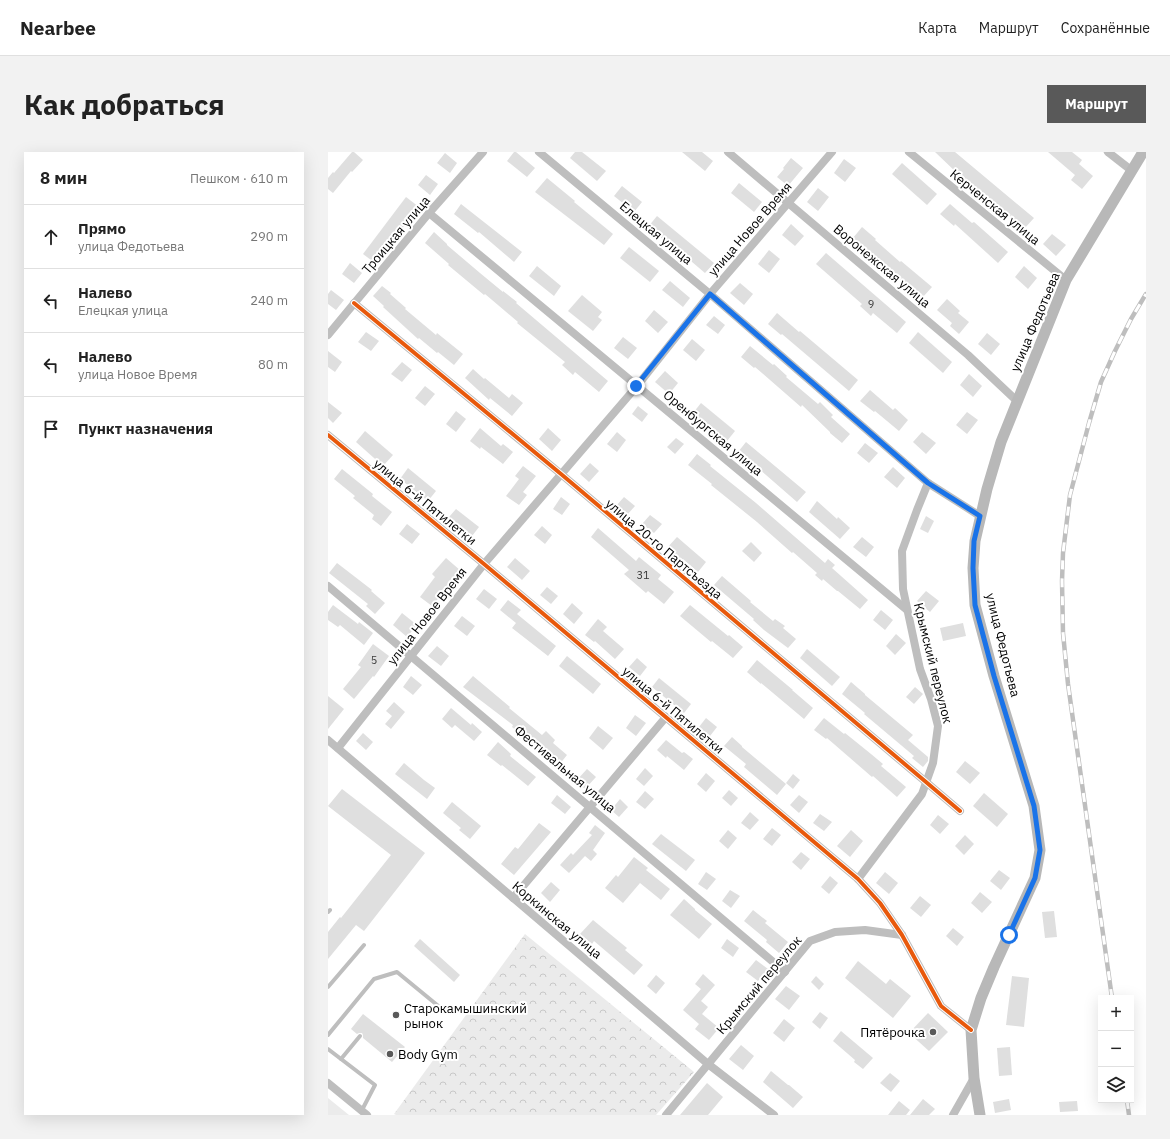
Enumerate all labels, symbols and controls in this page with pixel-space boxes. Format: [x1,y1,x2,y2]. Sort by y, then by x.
text: Nearbee [20,16,96,40]
text: Карта [918,19,957,37]
text: Маршрут [979,19,1039,37]
text: Сохранённые [1061,19,1150,37]
button: Маршрут [1047,85,1146,123]
text: Как добраться [24,86,225,123]
street label: Керченская улица [946,165,1044,249]
text: 8 мин [40,167,87,189]
text: Пешком · 610 m [190,170,288,187]
street label: улица Новое Время [704,178,796,280]
street label: Троицкая улица [358,192,434,278]
street label: Елецкая улица [616,198,696,268]
text: Прямо [78,219,126,238]
street label: Воронежская улица [830,220,934,312]
icon: ahead [40,226,62,248]
text: 290 m [250,228,288,245]
text: улица Федотьева [78,238,184,255]
street label: улица Федотьева [1006,270,1064,374]
text: Налево [78,283,132,302]
icon: left [40,290,62,312]
text: 240 m [250,292,288,309]
house number: 9 [868,297,874,311]
text: Елецкая улица [78,302,168,319]
text: Налево [78,347,132,366]
icon: left [40,354,62,376]
text: 80 m [258,356,288,373]
text: улица Новое Время [78,366,197,383]
route end [627,377,645,395]
street label: Оренбургская улица [660,386,766,480]
icon: arrive [40,418,62,440]
text: Пункт назначения [78,419,213,438]
street label: улица 6-й Пятилетки [370,455,480,549]
street label: улица 20-го Партсъезда [602,495,726,603]
street label: улица Новое Время [384,564,470,668]
house number: 31 [636,568,650,582]
street label: улица Федотьева [982,591,1024,699]
street label: Крымский переулок [910,601,956,725]
house number: 5 [371,653,377,667]
street label: улица 6-й Пятилетки [619,662,727,758]
street label: Фестивальная улица [511,722,619,817]
street label: Коркинская улица [509,877,605,963]
route start [1000,926,1018,944]
street label: Крымский переулок [713,932,805,1038]
map controls [1098,995,1134,1103]
button: + [1098,995,1134,1031]
place label: Старокамышинский рынок [404,1000,527,1032]
marker: Старокамышинский рынок [391,1010,401,1020]
place label: Пятёрочка [860,1024,925,1041]
marker: Пятёрочка [928,1027,938,1037]
button: − [1098,1031,1134,1067]
place label: Body Gym [398,1046,458,1063]
marker: Body Gym [385,1049,395,1059]
button: layers [1098,1067,1134,1103]

